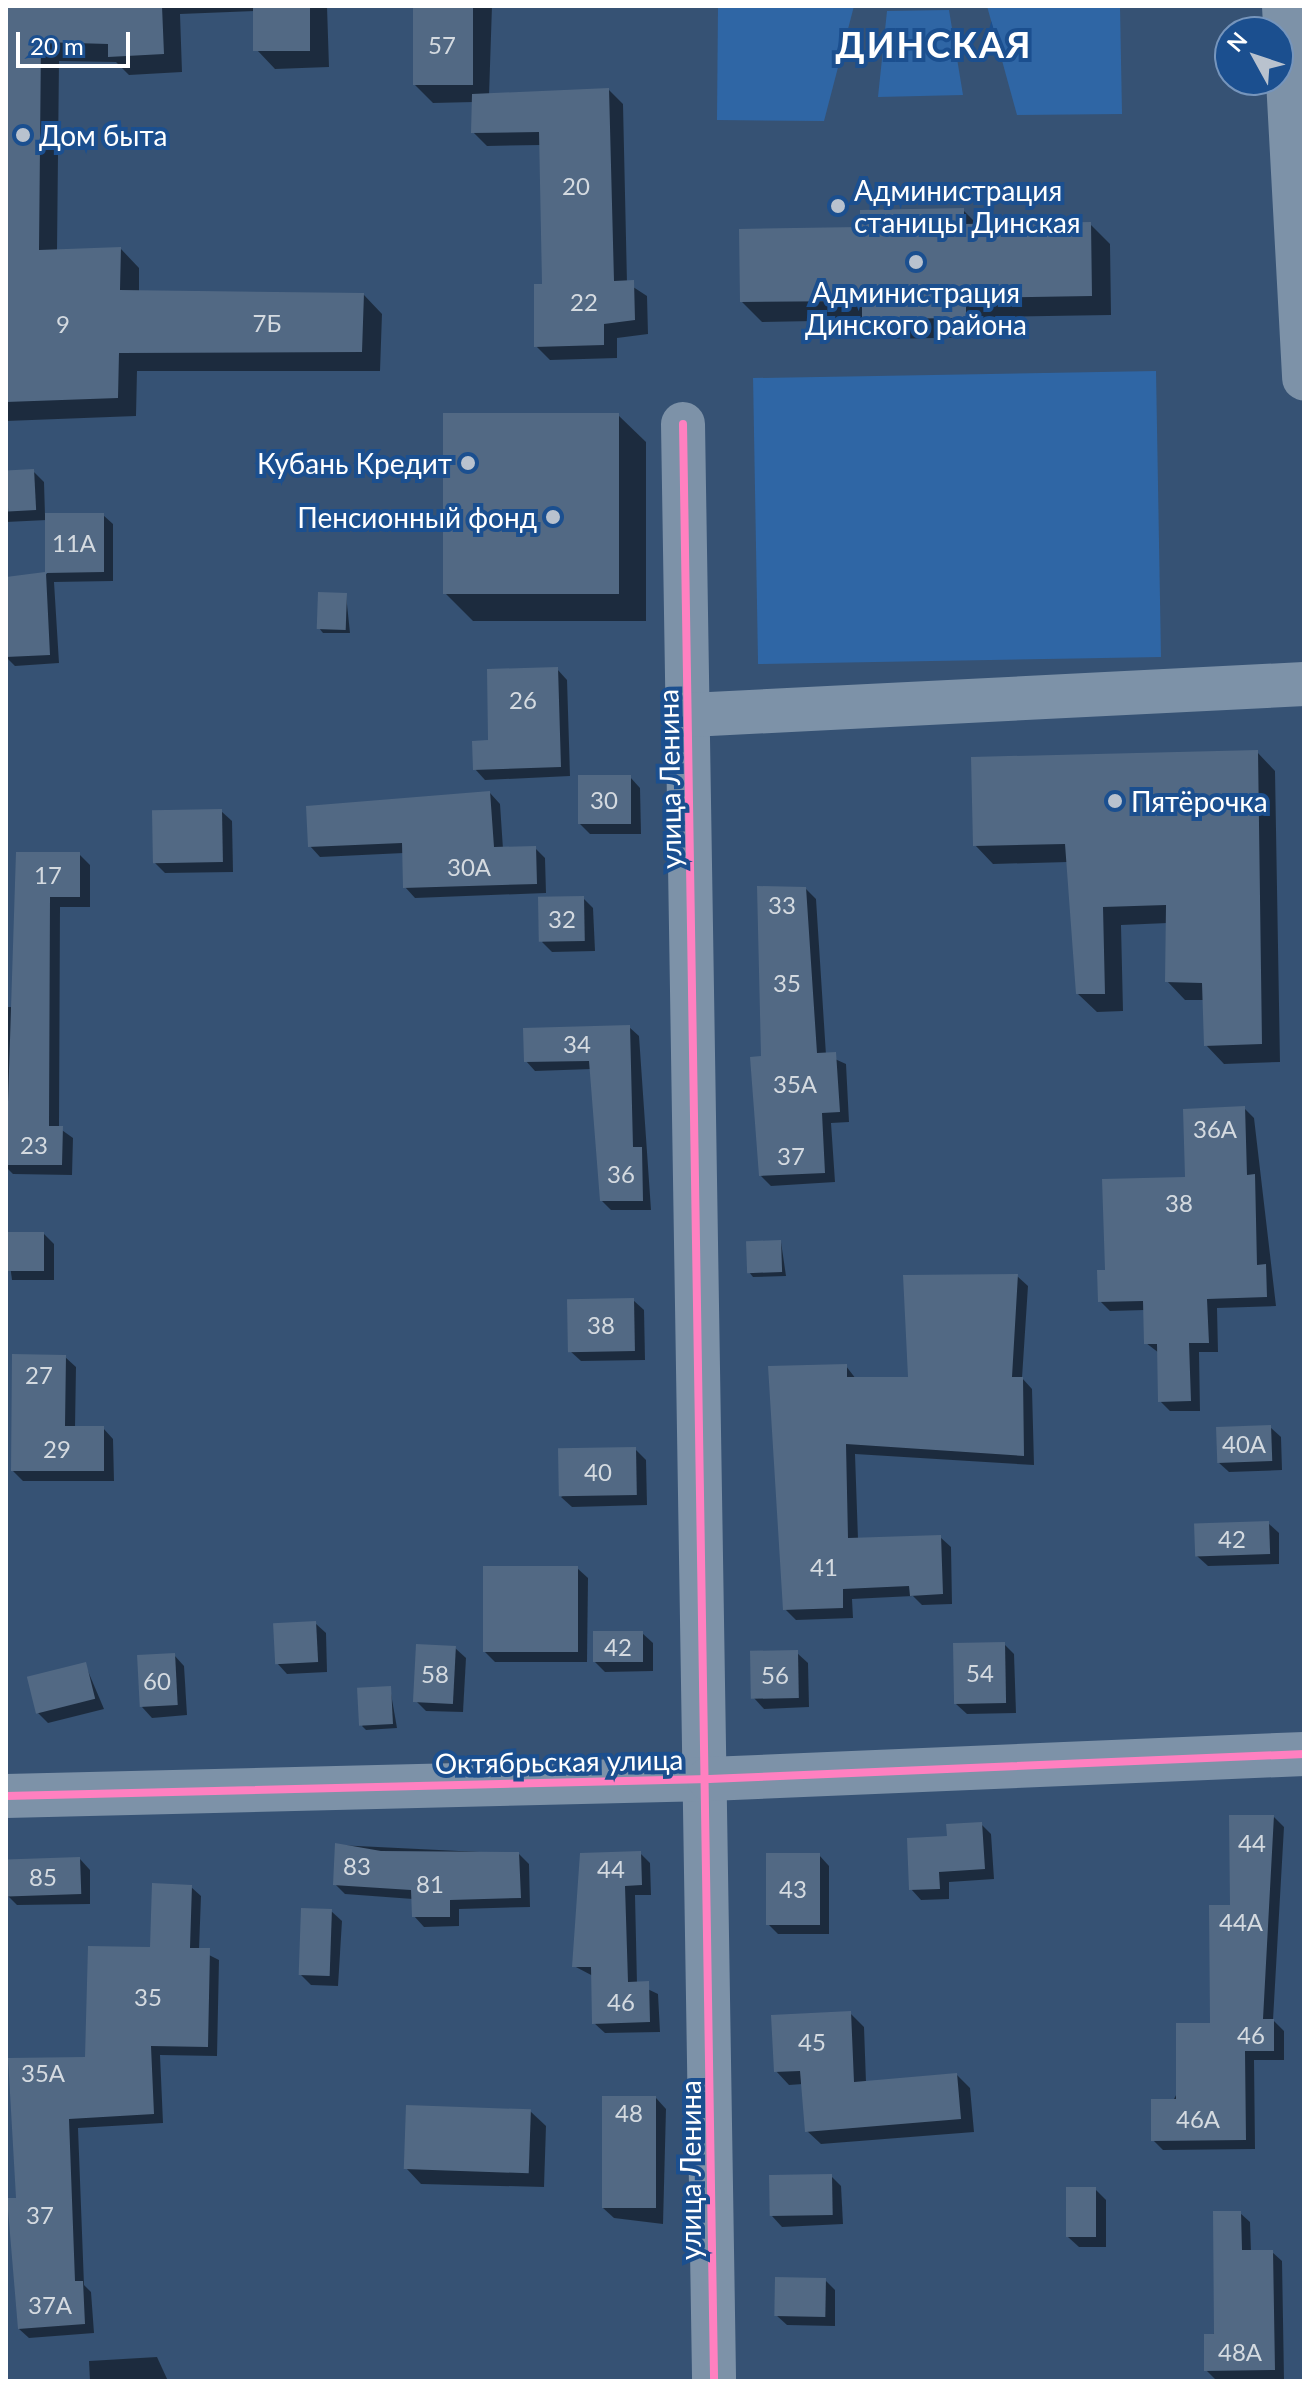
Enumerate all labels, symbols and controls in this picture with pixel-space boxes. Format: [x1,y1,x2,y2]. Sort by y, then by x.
scale bar [20,16,134,66]
north arrow [1214,16,1294,96]
district label: ДИНСКАЯ [836,23,1032,67]
text: N [1221,26,1253,57]
text: 20 m [30,31,84,60]
house number: 57 [428,31,456,59]
place label: Дом быта [39,118,167,152]
marker: Дом быта [14,126,32,144]
house number: 20 [562,172,590,200]
place label: Администрация станицы Динская [854,173,1081,239]
marker: Администрация станицы Динская [829,197,847,215]
marker: Администрация Динского района [907,253,925,271]
place label: Администрация Динского района [805,275,1027,341]
house number: 22 [570,288,598,316]
house number: 7Б [253,309,281,337]
house number: 9 [56,310,70,338]
place label: Кубань Кредит [257,446,452,480]
marker: Кубань Кредит [459,454,477,472]
place label: Пенсионный фонд [297,500,537,534]
marker: Пенсионный фонд [544,508,562,526]
house number: 11А [52,529,96,557]
house number: 26 [509,686,537,714]
street label: улица Ленина [651,689,687,869]
place label: Пятёрочка [1131,784,1268,818]
house number: 30 [590,786,618,814]
marker: Пятёрочка [1106,792,1124,810]
house number: 30А [447,853,491,881]
house number: 17 [34,861,62,889]
house number: 33 [768,891,796,919]
house number: 32 [548,905,576,933]
house number: 35 [773,969,801,997]
house number: 34 [563,1030,591,1058]
house number: 35А [773,1070,817,1098]
house number: 36А [1193,1115,1237,1143]
house number: 23 [20,1131,48,1159]
house number: 37 [777,1142,805,1170]
house number: 36 [607,1160,635,1188]
house number: 38 [1165,1189,1193,1217]
house number: 38 [587,1311,615,1339]
house number: 27 [25,1361,53,1389]
house number: 40А [1222,1430,1266,1458]
house number: 29 [43,1435,71,1463]
house number: 40 [584,1458,612,1486]
house number: 42 [1218,1525,1246,1553]
house number: 41 [810,1553,838,1581]
house number: 42 [604,1633,632,1661]
house number: 54 [966,1659,994,1687]
house number: 58 [421,1660,449,1688]
house number: 56 [761,1661,789,1689]
house number: 60 [143,1667,171,1695]
street label: Октябрьская улица [434,1742,684,1780]
house number: 44 [1238,1829,1266,1857]
house number: 83 [343,1852,371,1880]
house number: 44 [597,1855,625,1883]
house number: 85 [29,1863,57,1891]
house number: 81 [416,1870,444,1898]
house number: 43 [779,1875,807,1903]
house number: 44А [1219,1908,1263,1936]
house number: 35 [134,1983,162,2011]
house number: 46 [607,1988,635,2016]
house number: 46 [1237,2021,1265,2049]
house number: 45 [798,2028,826,2056]
house number: 35А [21,2059,65,2087]
street label: улица Ленина [673,2080,707,2260]
house number: 48 [615,2099,643,2127]
house number: 46А [1176,2105,1220,2133]
house number: 37 [26,2201,54,2229]
house number: 37А [28,2291,72,2319]
house number: 48А [1218,2338,1262,2366]

